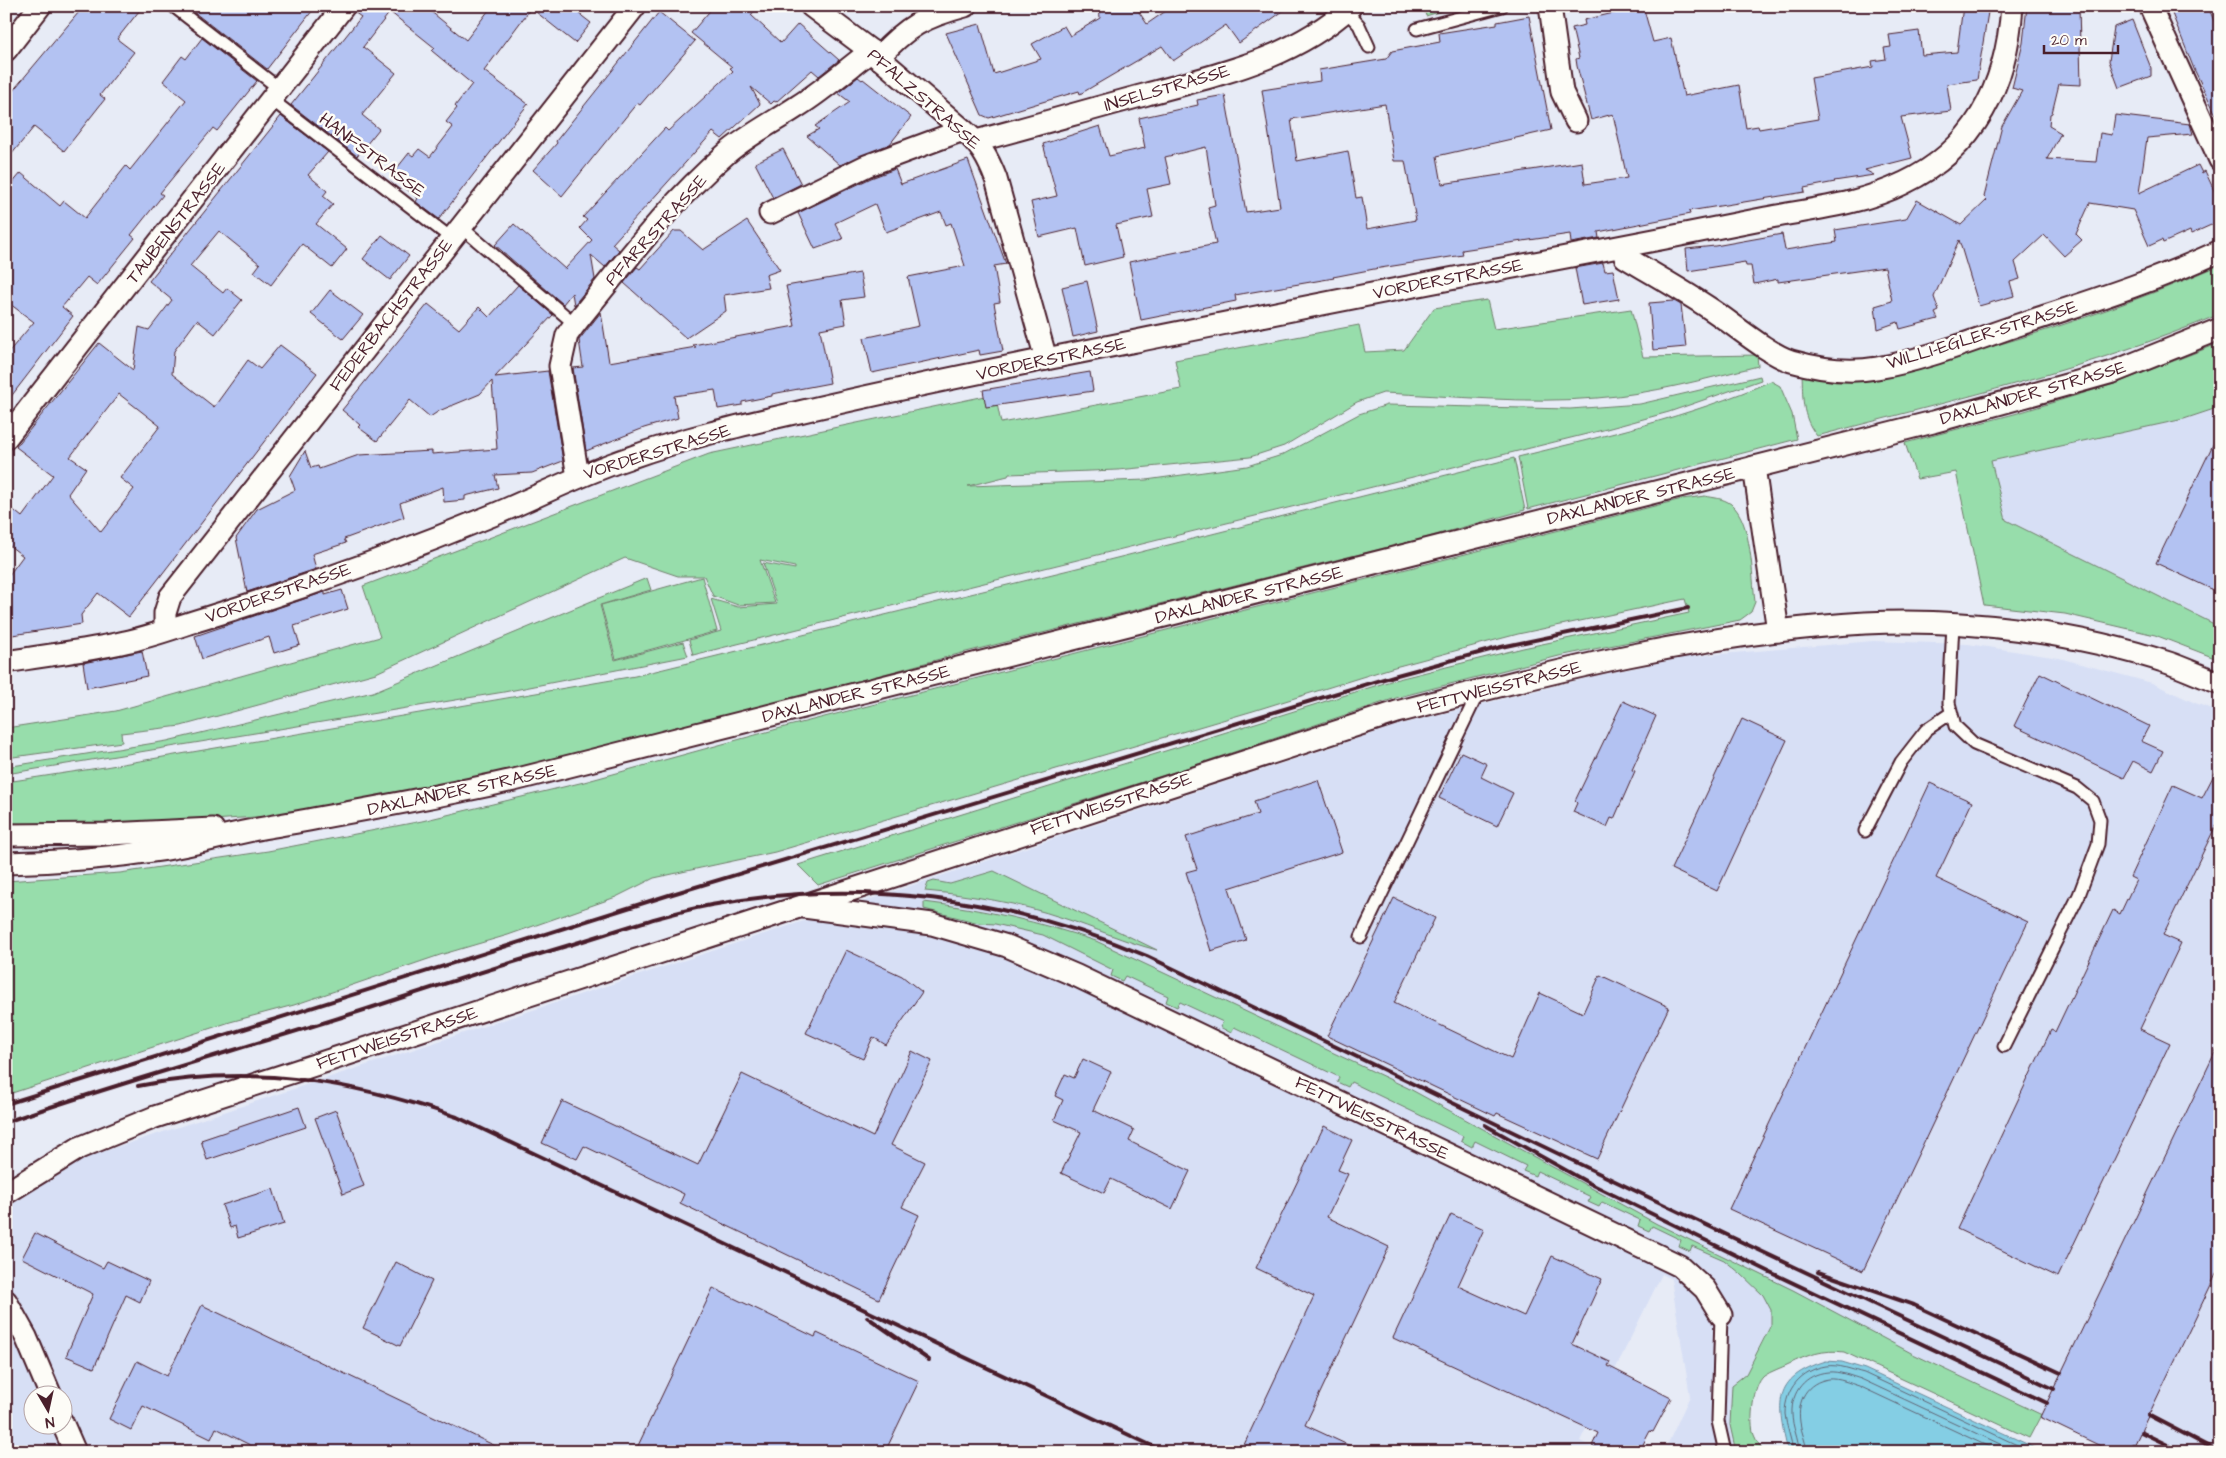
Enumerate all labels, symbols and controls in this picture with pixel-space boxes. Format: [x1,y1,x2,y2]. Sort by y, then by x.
scale bar [2044,22,2117,54]
text: 20 m [2051,30,2087,51]
street label: PFALZSTRASSE [862,43,986,156]
street label: INSELSTRASSE [1101,58,1233,118]
street label: HANFSTRASSE [314,107,431,203]
street label: TAUBENSTRASSE [120,157,232,289]
street label: PFARRSTRASSE [599,169,713,291]
street label: FEDERBACHSTRASSE [324,233,459,396]
street label: VORDERSTRASSE [1371,252,1525,306]
street label: WILLI-EGLER-STRASSE [1883,294,2081,376]
street label: VORDERSTRASSE [974,331,1128,387]
street label: DAXLANDER STRASSE [1937,354,2129,432]
street label: VORDERSTRASSE [581,418,734,486]
street label: DAXLANDER STRASSE [1545,460,1738,531]
street label: VORDERSTRASSE [202,556,354,630]
street label: DAXLANDER STRASSE [1153,559,1346,630]
street label: FETTWEISSTRASSE [1414,654,1584,719]
street label: DAXLANDER STRASSE [760,658,953,729]
street label: DAXLANDER STRASSE [365,758,559,822]
street label: FETTWEISSTRASSE [1027,766,1195,842]
street label: FETTWEISSTRASSE [313,1000,481,1076]
street label: FETTWEISSTRASSE [1291,1070,1453,1166]
north arrow [22,1386,72,1436]
text: N [44,1411,56,1432]

